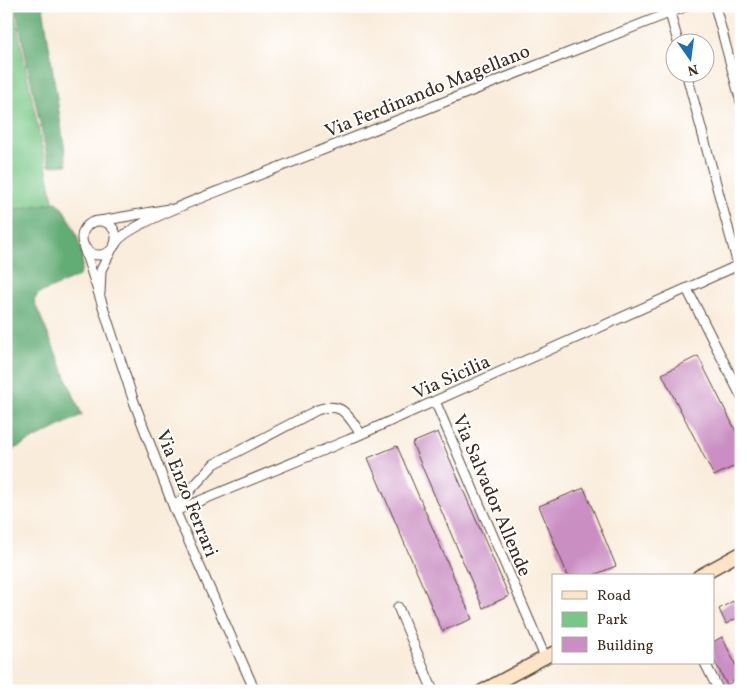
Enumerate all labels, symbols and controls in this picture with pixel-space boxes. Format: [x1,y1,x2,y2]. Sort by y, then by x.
north arrow [664,32,714,82]
street label: Via Ferdinando Magellano [321,39,534,145]
text: N [686,59,700,80]
street label: Via Sicilia [409,349,495,406]
street label: Via Salvador Allende [445,411,537,581]
street label: Via Enzo Ferrari [149,426,224,561]
legend [552,574,714,664]
text: Road [597,586,631,607]
text: Park [597,610,628,631]
text: Building [597,636,654,657]

